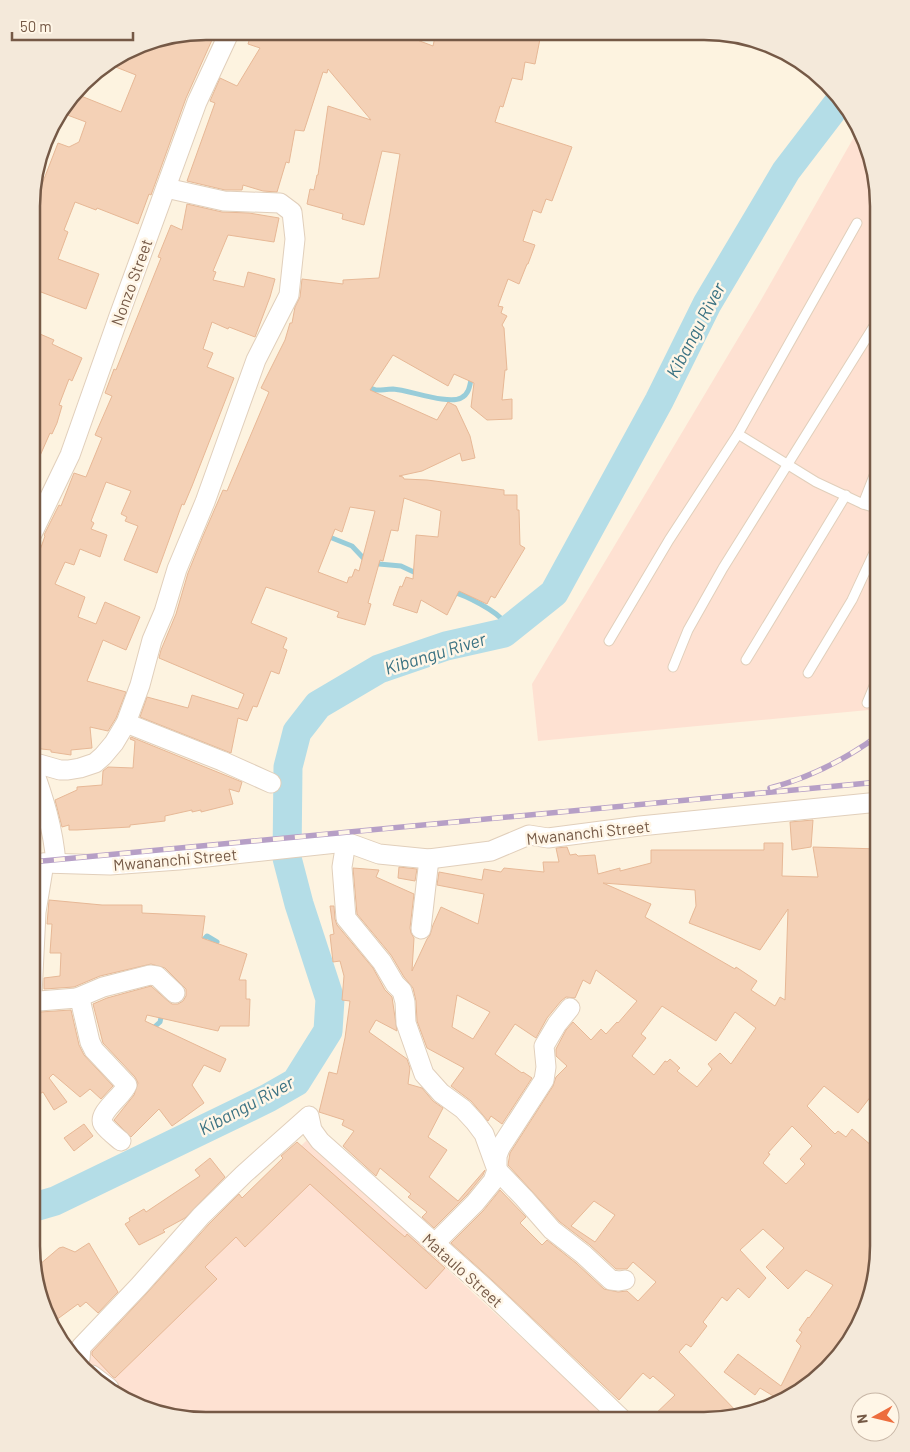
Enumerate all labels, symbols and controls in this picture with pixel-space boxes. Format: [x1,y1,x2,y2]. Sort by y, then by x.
scale bar [12,10,134,42]
text: 50 m [20,17,52,35]
street label: Nonzo Street [107,236,155,328]
water label: Kibangu River [661,278,730,381]
water label: Kibangu River [382,627,489,679]
street label: Mwananchi Street [525,816,651,848]
street label: Mwananchi Street [112,844,238,874]
water label: Kibangu River [195,1070,298,1139]
street label: Mataulo Street [419,1229,507,1311]
north arrow [850,1392,900,1442]
text: N [853,1413,871,1425]

